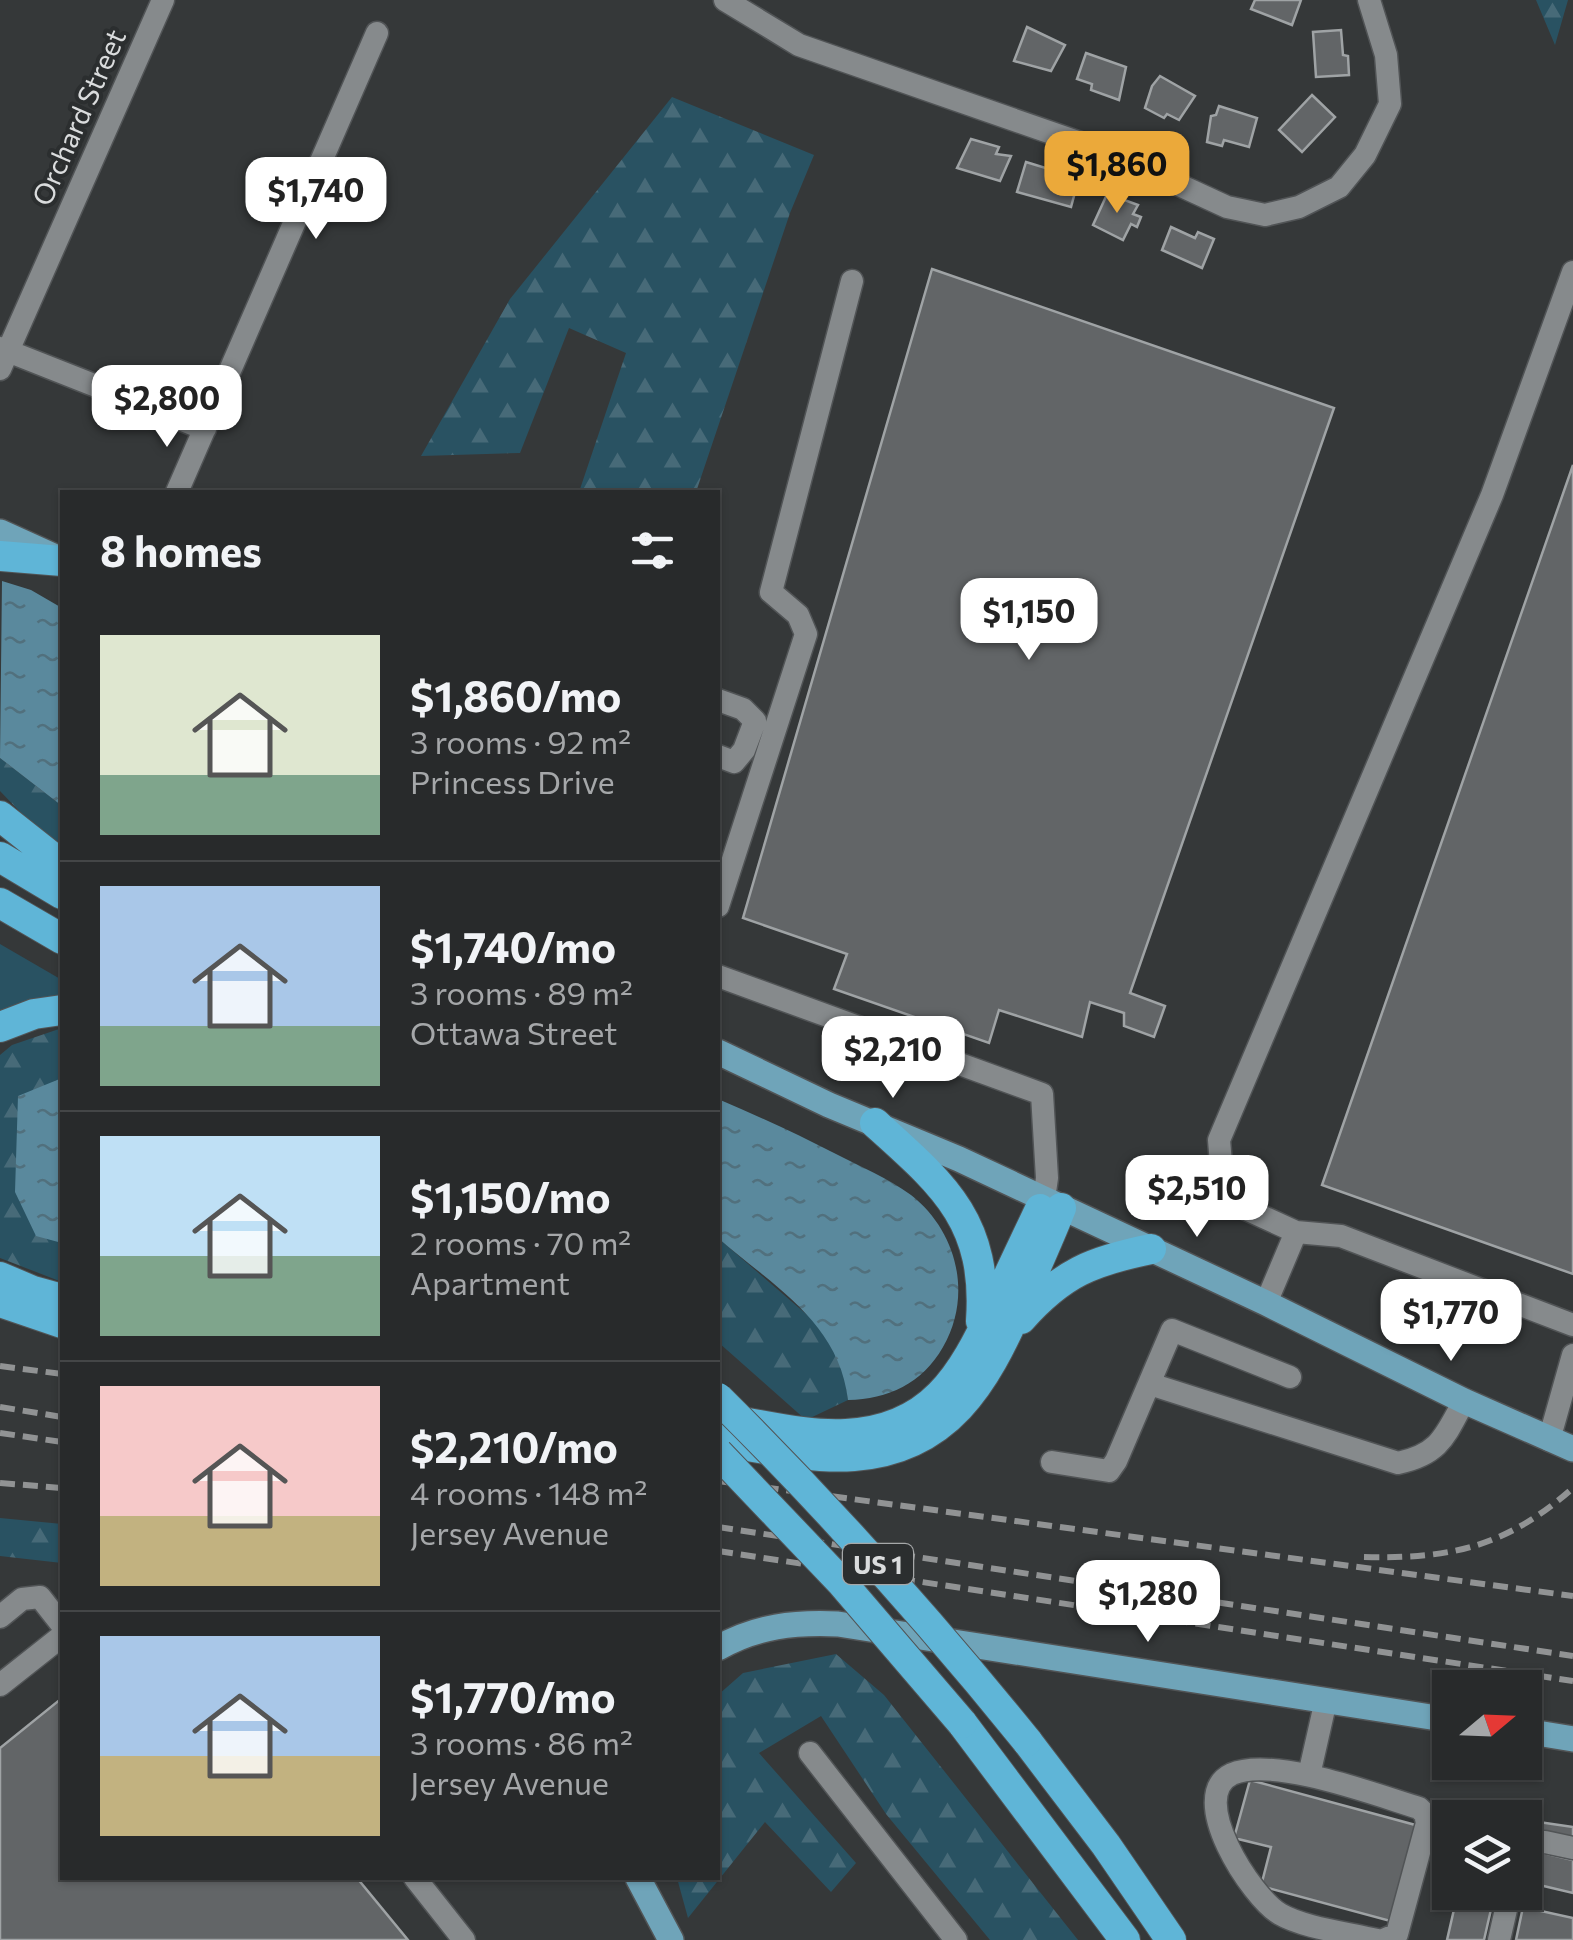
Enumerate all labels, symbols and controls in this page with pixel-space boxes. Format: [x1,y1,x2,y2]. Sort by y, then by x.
street label: Orchard Street [24,24,132,210]
pin: $1,860 [1036,131,1198,216]
text: $1,860 [1066,143,1168,183]
pin: $1,740 [235,157,397,242]
text: $1,740 [267,169,365,209]
pin: $2,800 [86,365,248,450]
text: $2,800 [114,377,220,417]
icon: filters [625,523,680,578]
text: 8 homes [100,524,262,576]
pin: $1,150 [948,578,1110,663]
text: $1,150 [983,590,1075,630]
text: $1,860/mo [410,669,621,721]
icon: home [180,675,300,795]
text: 3 rooms · 92 m² [410,721,631,761]
text: Princess Drive [410,761,615,801]
text: $1,740/mo [410,920,616,972]
icon: home [180,926,300,1046]
text: 3 rooms · 89 m² [410,972,633,1012]
text: Ottawa Street [410,1012,617,1052]
pin: $2,210 [812,1016,974,1101]
text: $2,210 [844,1028,942,1068]
pin: $2,510 [1116,1155,1278,1240]
text: $2,510 [1148,1167,1247,1207]
text: $1,150/mo [410,1170,610,1222]
icon: home [180,1176,300,1296]
text: 2 rooms · 70 m² [410,1222,631,1262]
text: Apartment [410,1262,570,1302]
pin: $1,770 [1370,1279,1532,1364]
text: $1,770 [1403,1291,1499,1331]
text: $2,210/mo [410,1420,618,1472]
icon: home [180,1426,300,1546]
text: 4 rooms · 148 m² [410,1472,647,1512]
text: Jersey Avenue [410,1512,609,1552]
road number: US 1 [843,1544,913,1584]
pin: $1,280 [1067,1560,1229,1645]
text: $1,280 [1098,1572,1198,1612]
text: $1,770/mo [410,1670,616,1722]
north arrow [1432,1670,1542,1780]
map controls [1432,1670,1542,1910]
icon: home [180,1676,300,1796]
text: 3 rooms · 86 m² [410,1722,633,1762]
text: Jersey Avenue [410,1762,609,1802]
button: layers [1432,1800,1542,1910]

